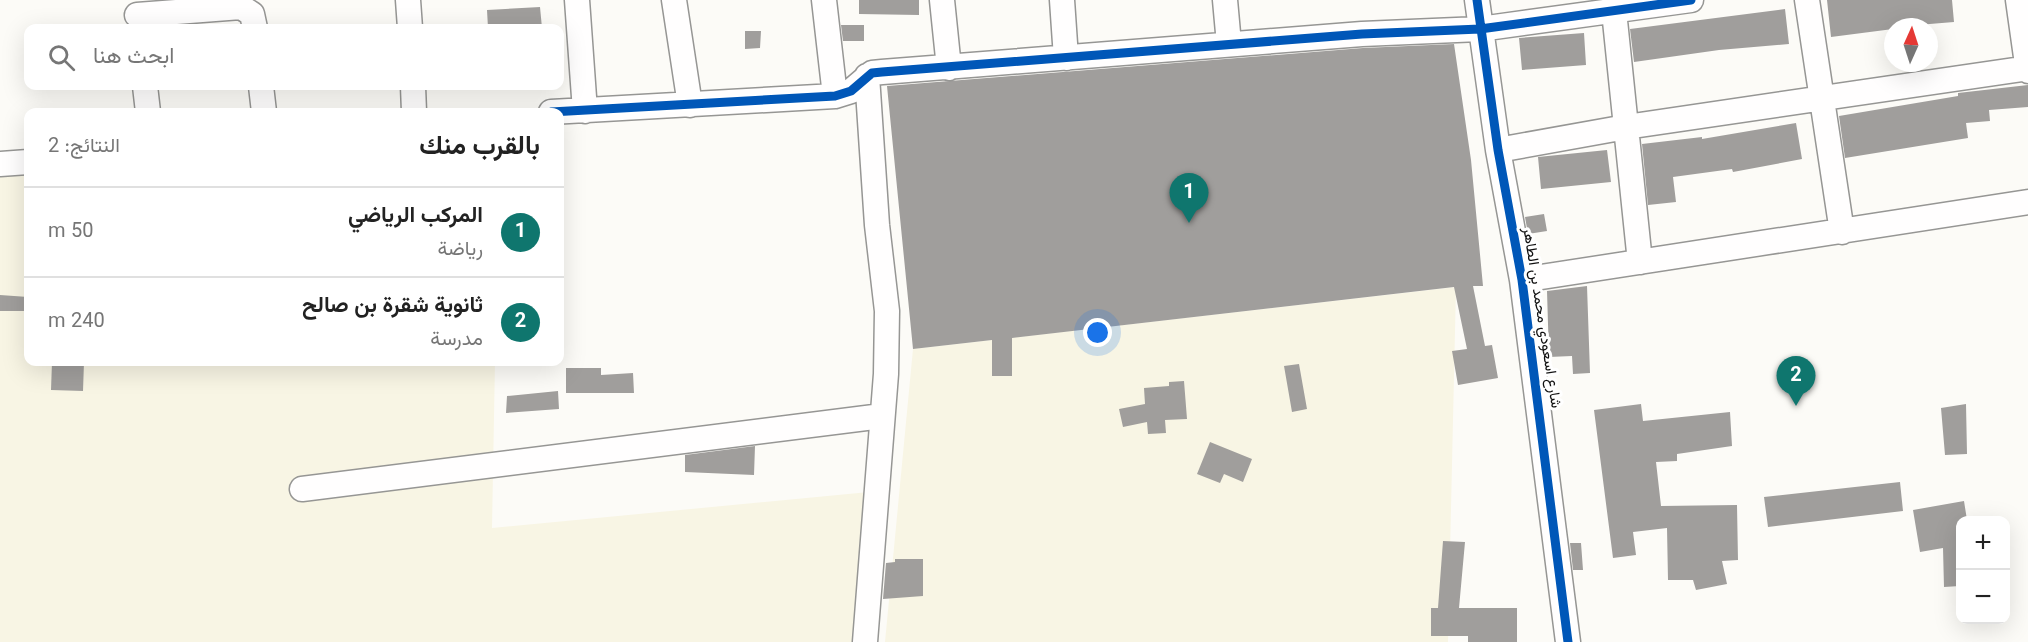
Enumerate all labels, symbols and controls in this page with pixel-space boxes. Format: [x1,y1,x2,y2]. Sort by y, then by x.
north arrow [1884,18,1938,72]
search box [24,24,564,90]
text: ابحث هنا [93,40,174,75]
icon: search [45,41,78,74]
text: بالقرب منك [419,127,540,168]
text: النتائج: 2 [48,131,120,163]
pin: 1 [1170,174,1208,223]
text: المركب الرياضي [348,199,483,234]
text: 50 m [48,216,93,248]
text: 1 [515,216,526,248]
street label: شارع اسعودي محمد بن الطاهر [1515,225,1567,410]
text: رياضة [438,234,483,266]
text: ثانوية شقرة بن صالح [302,289,483,324]
text: 240 m [48,306,105,338]
text: 2 [515,306,526,338]
your location [1083,318,1112,347]
text: مدرسة [430,324,483,356]
pin: 2 [1776,356,1816,406]
map controls [1956,516,2010,624]
button: + [1956,516,2010,570]
button: − [1956,570,2010,624]

